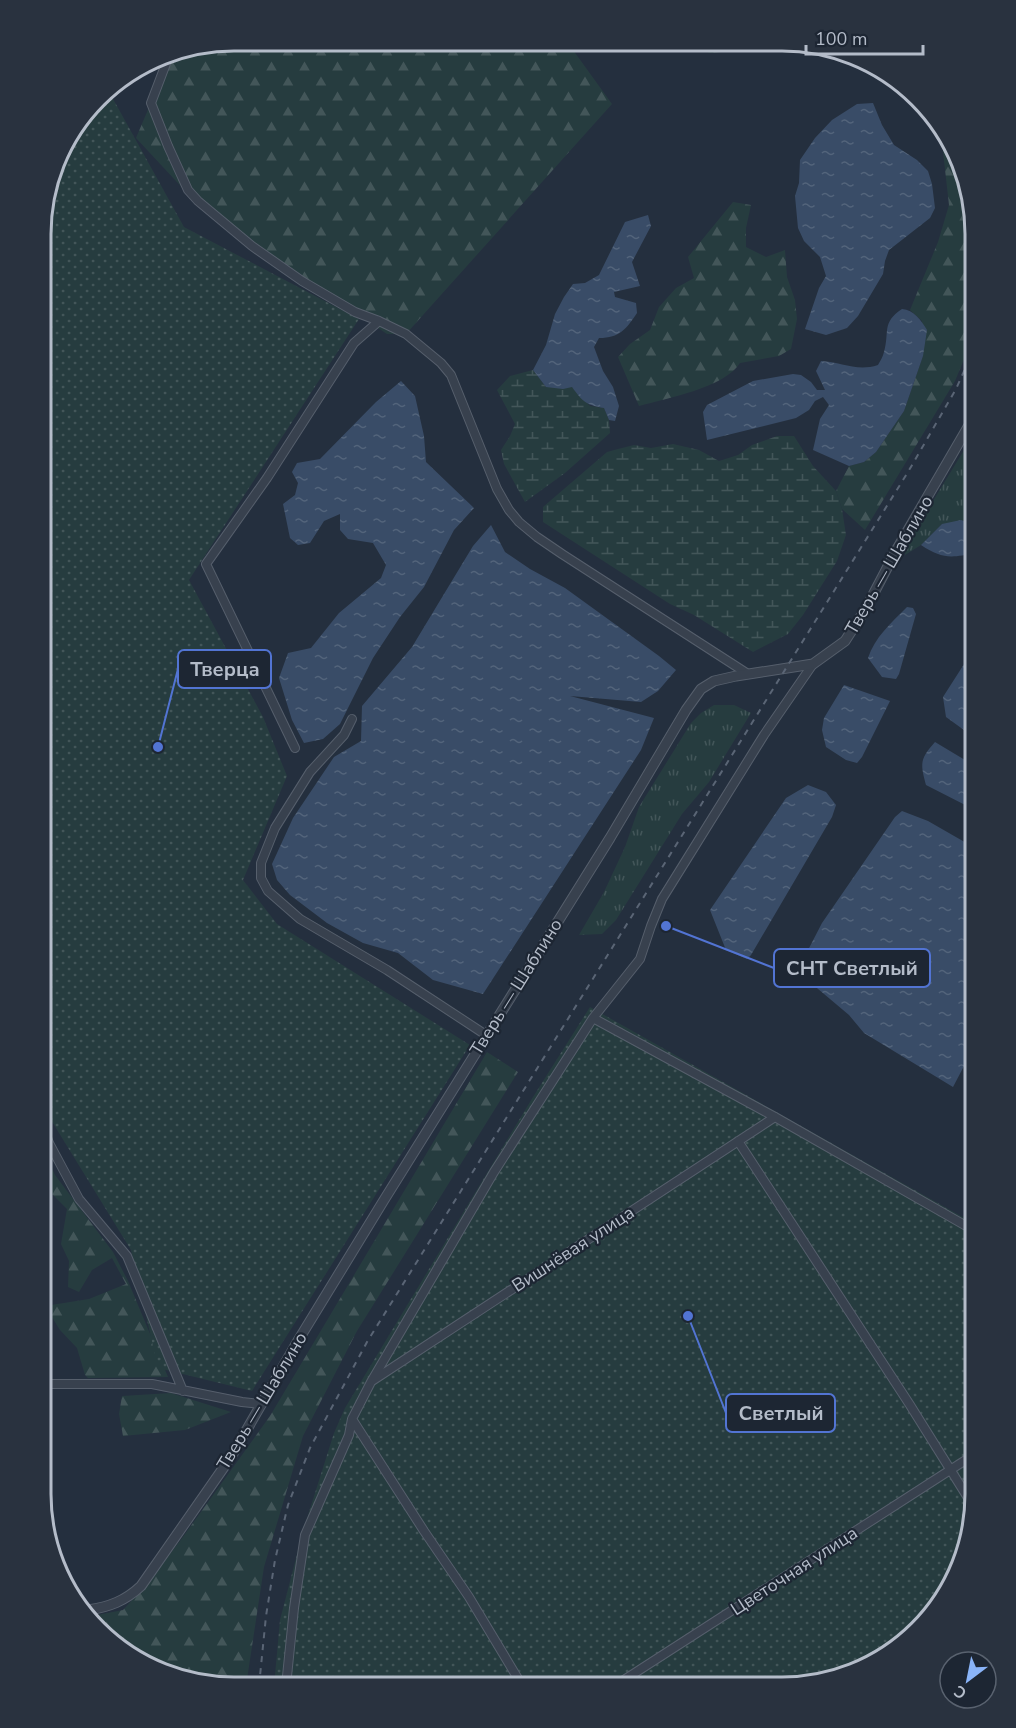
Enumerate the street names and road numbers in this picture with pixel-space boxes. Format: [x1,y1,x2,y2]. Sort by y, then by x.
street label: Тверь — Шаблино [839,491,939,639]
street label: Тверь — Шаблино [464,914,568,1060]
street label: Вишнёвая улица [507,1200,639,1298]
street label: Тверь — Шаблино [211,1328,313,1474]
street label: Цветочная улица [726,1521,862,1621]

